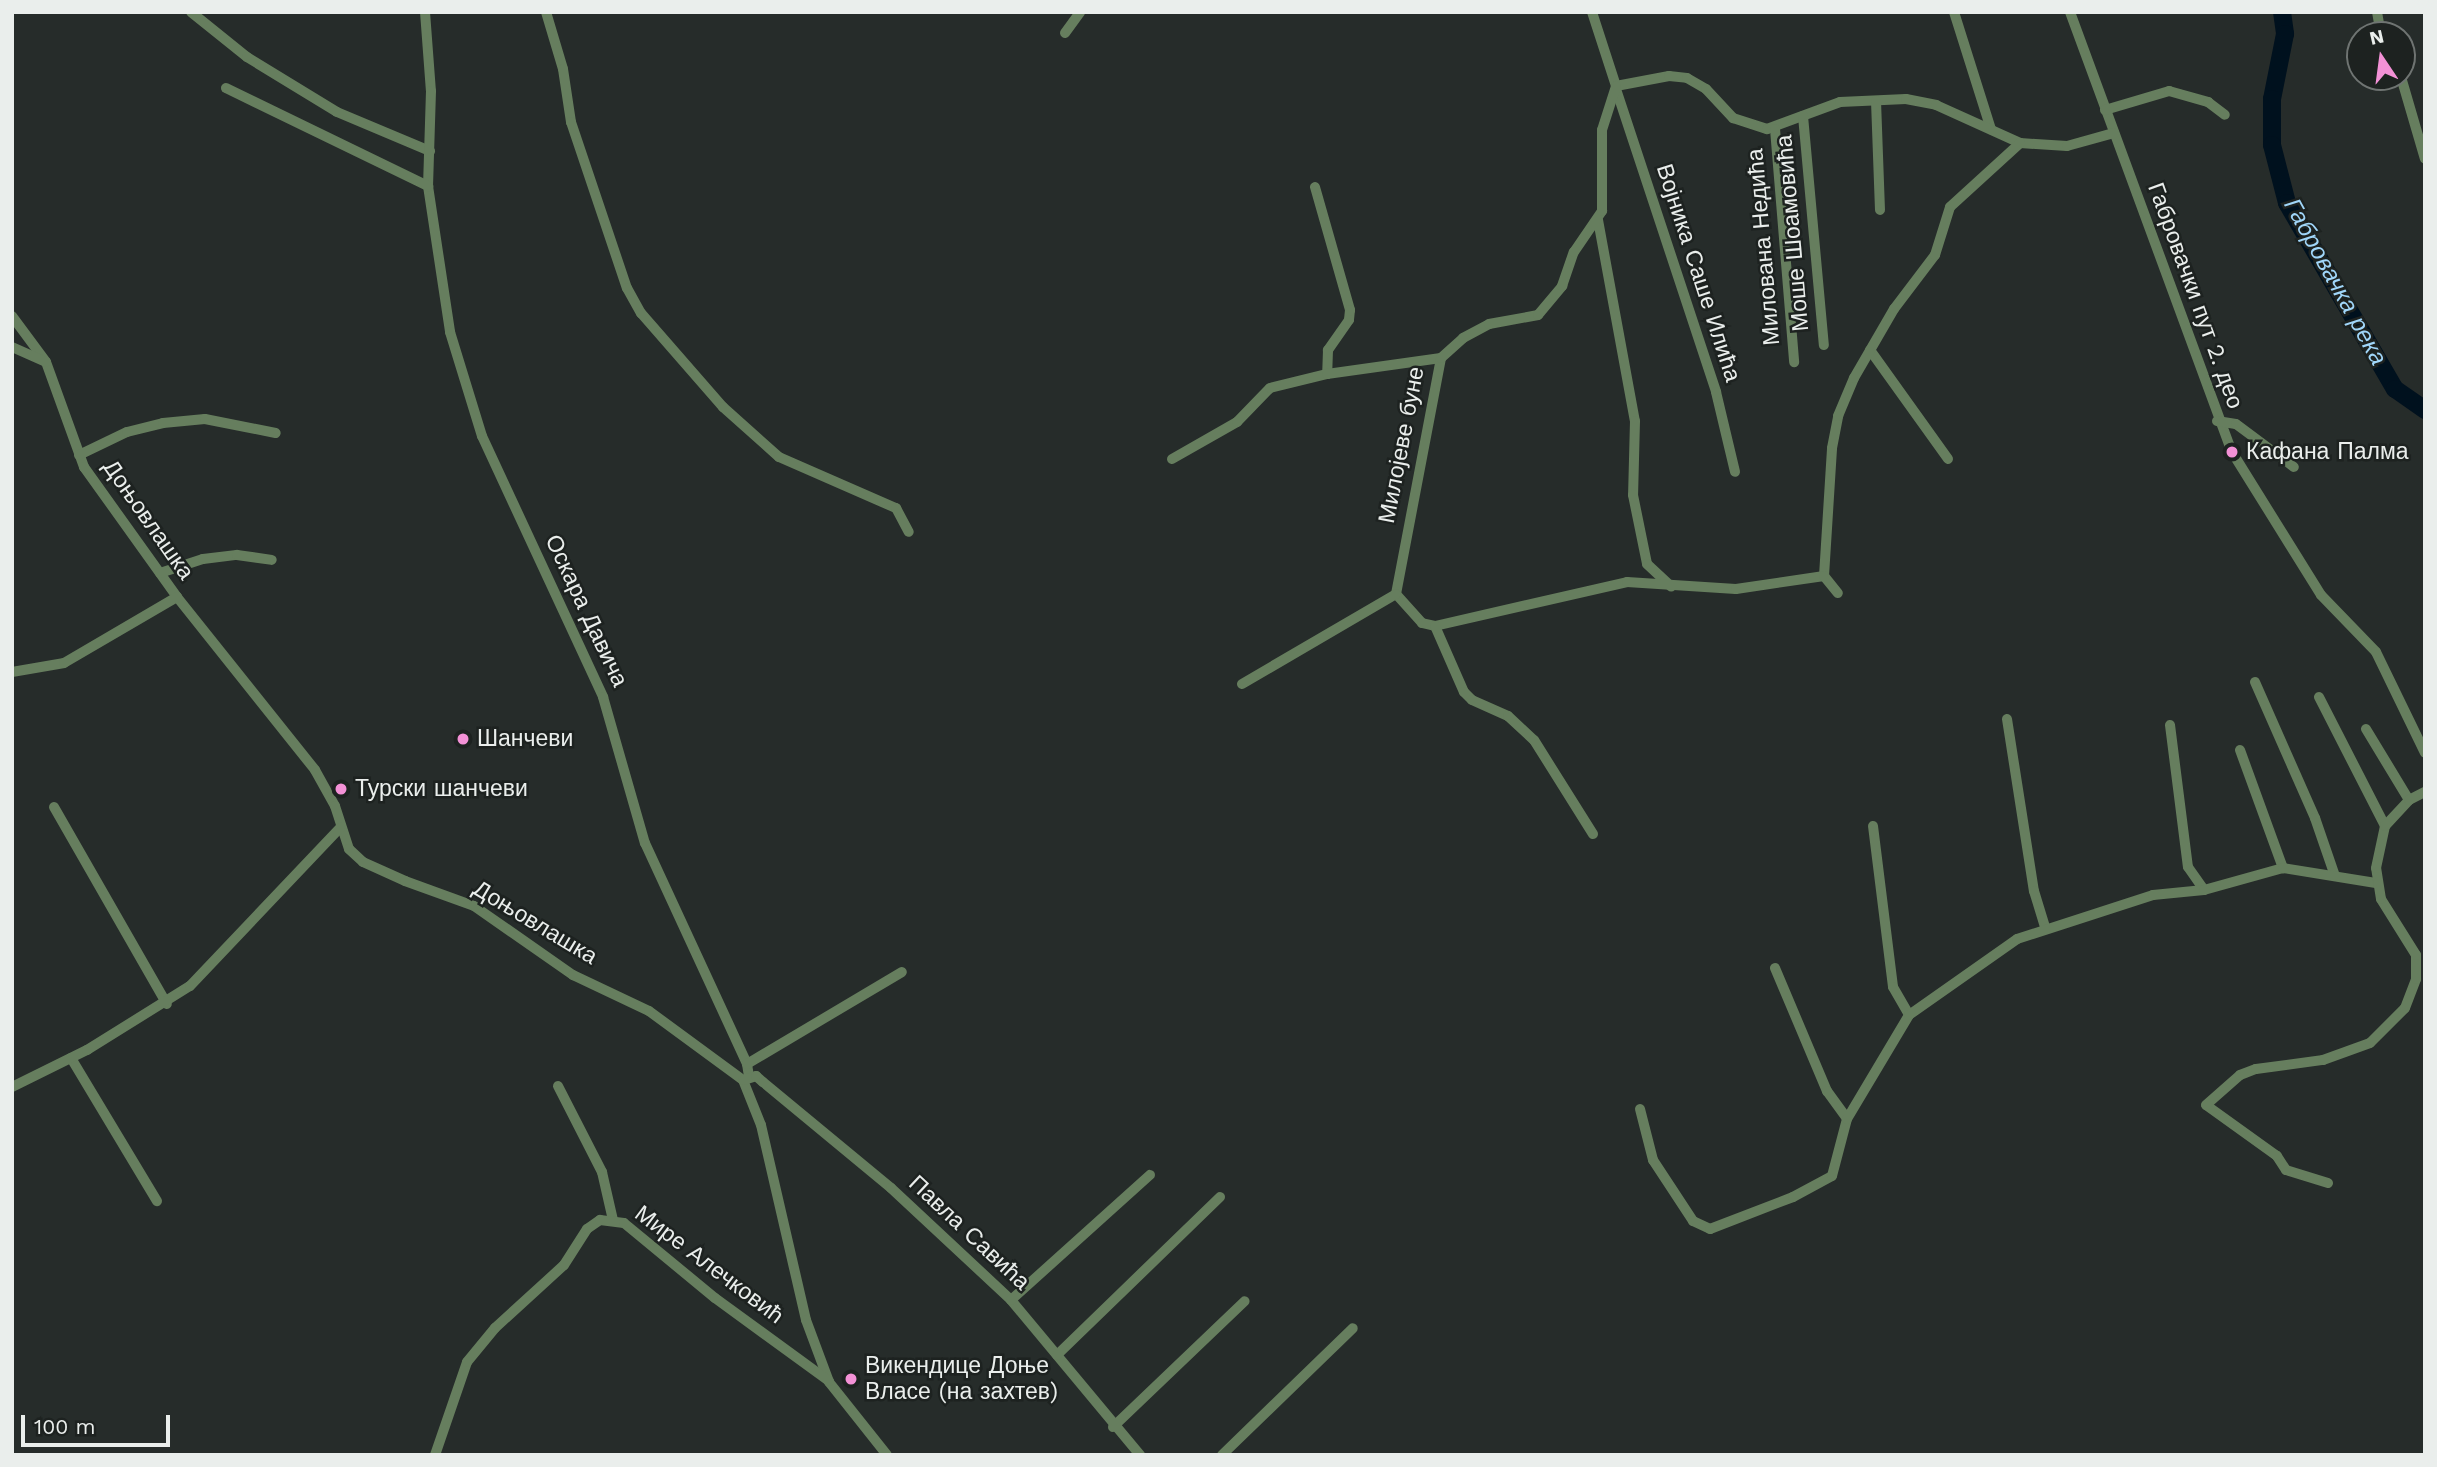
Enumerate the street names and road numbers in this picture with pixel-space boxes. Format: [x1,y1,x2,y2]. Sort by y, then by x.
street label: Моше Шоамовића [1771,134,1815,332]
street label: Милована Недића [1742,148,1786,346]
street label: Војника Саше Илића [1650,161,1746,385]
street label: Габровачки пут 2. део [2141,179,2249,413]
street label: Милојеве буне [1373,365,1431,525]
street label: Доњовлашка [97,455,199,585]
street label: Оскара Давича [539,531,633,691]
street label: Доњовлашка [468,875,602,971]
street label: Павла Савића [903,1170,1035,1296]
street label: Мире Алечковић [629,1200,789,1330]

